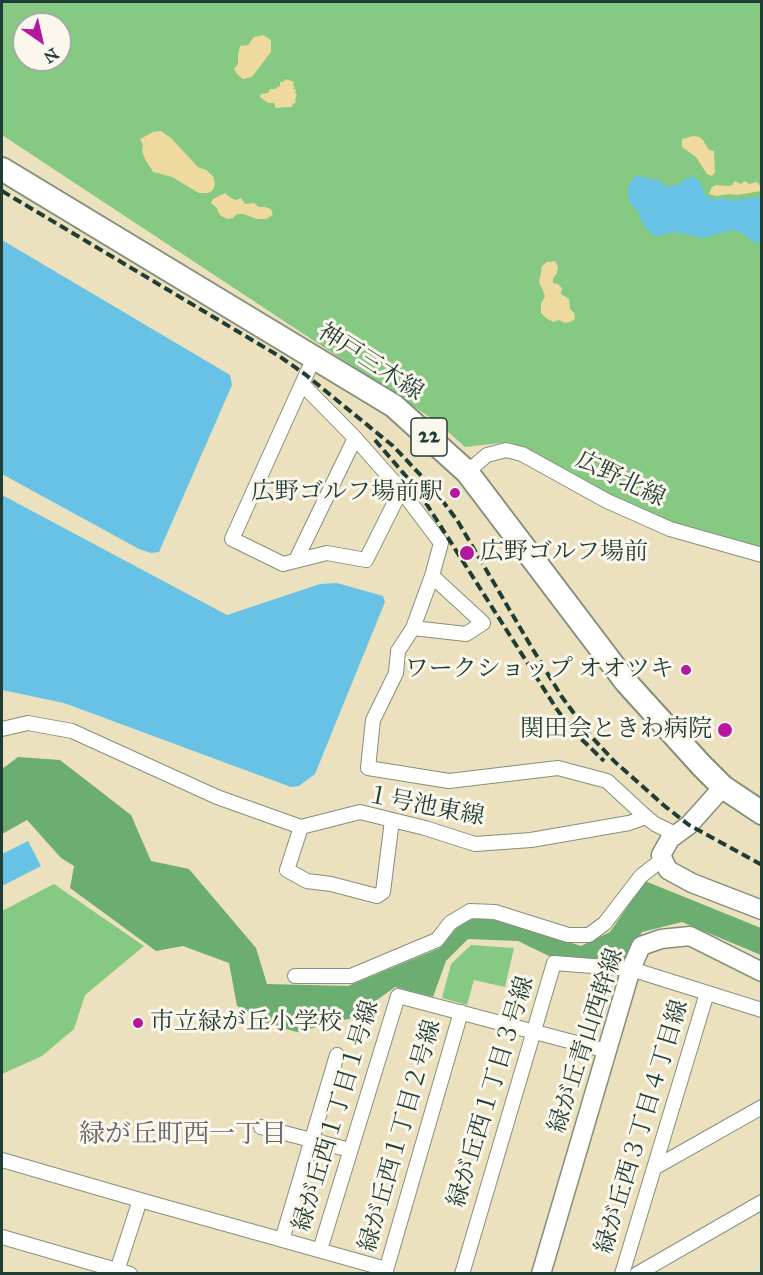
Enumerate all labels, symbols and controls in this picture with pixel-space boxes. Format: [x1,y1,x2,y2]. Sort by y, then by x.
north arrow [12,12,72,72]
text: N [40,44,62,67]
street label: 神戸三木線 [312,318,428,408]
road number: 22 [411,418,447,456]
street label: 広野北線 [571,446,669,514]
place label: 広野ゴルフ場前駅 [251,479,443,507]
marker: 広野ゴルフ場前駅 [448,486,462,500]
place label: 広野ゴルフ場前 [480,539,648,567]
marker: 広野ゴルフ場前 [458,544,476,562]
place label: ワークショップ オオツキ [405,656,674,684]
marker: ワークショップ オオツキ [679,663,693,677]
place label: 関田会ときわ病院 [520,716,712,744]
marker: 関田会ときわ病院 [716,721,734,739]
street label: １号池東線 [363,781,487,833]
street label: 緑が丘青山西幹線 [544,945,630,1137]
street label: 緑が丘西１丁目３号線 [443,973,541,1211]
street label: 緑が丘西１丁目１号線 [288,997,386,1235]
street label: 緑が丘西３丁目４丁目線 [591,997,695,1257]
place label: 市立緑が丘小学校 [150,1009,342,1037]
marker: 市立緑が丘小学校 [131,1016,145,1030]
street label: 緑が丘西１丁目２号線 [354,1017,448,1255]
district label: 緑が丘町西一丁目 [79,1120,287,1152]

